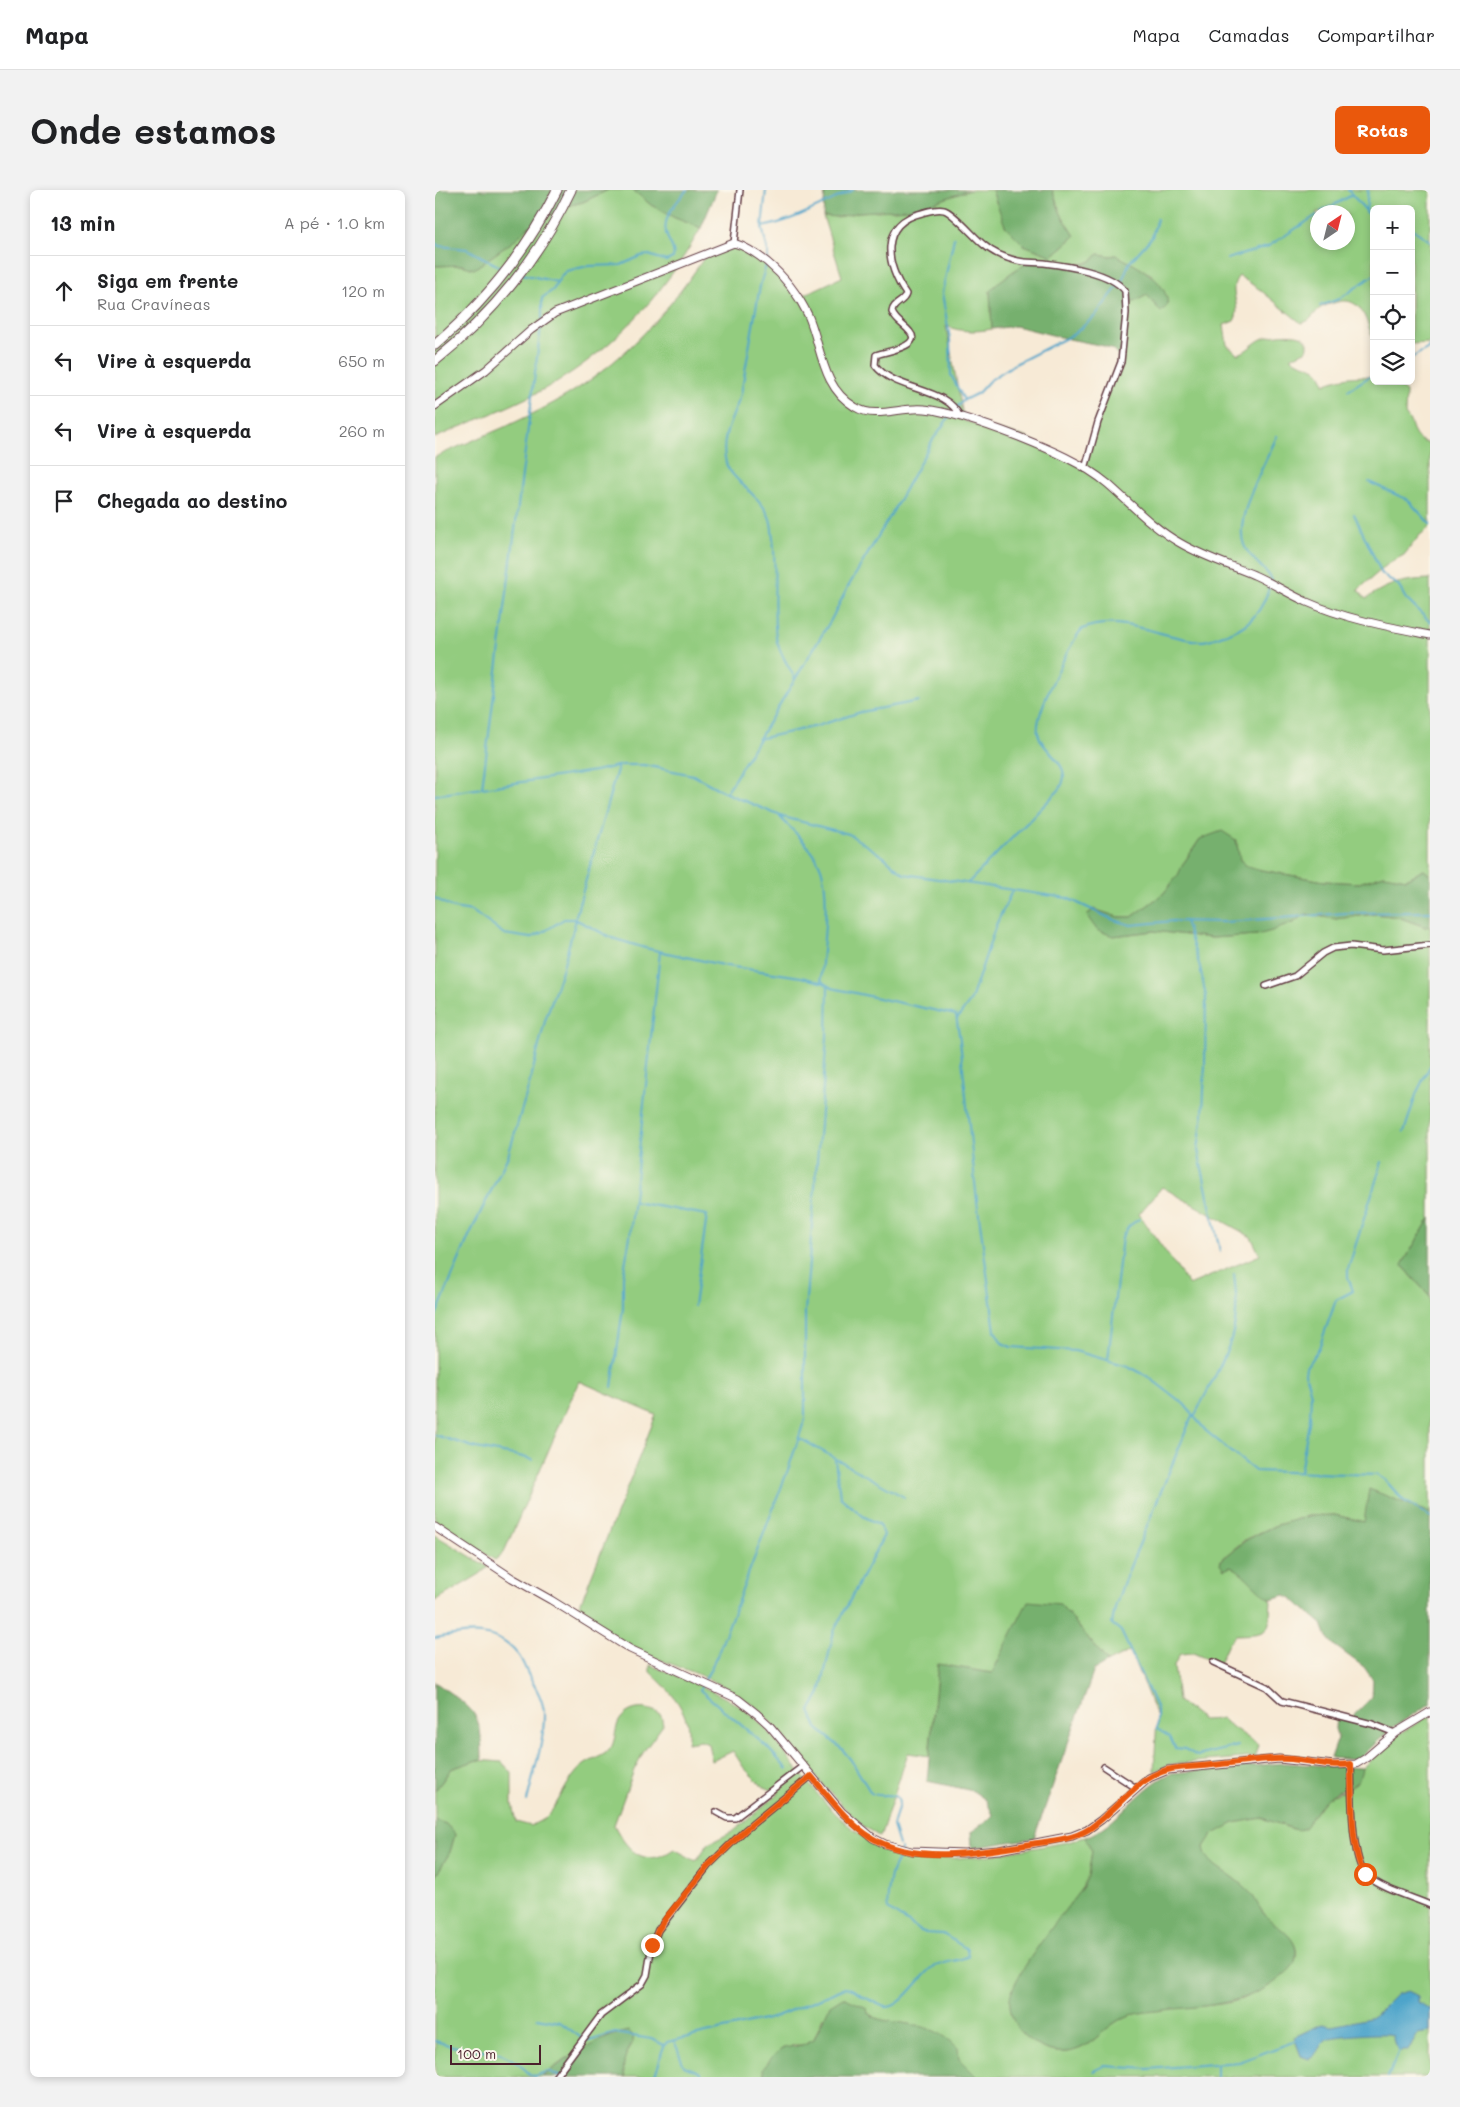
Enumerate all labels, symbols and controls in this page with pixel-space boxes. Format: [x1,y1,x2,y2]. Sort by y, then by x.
text: Mapa [25,19,89,50]
text: Mapa [1133,23,1180,47]
text: Camadas [1208,23,1289,47]
text: Compartilhar [1317,23,1435,47]
button: Rotas [1335,106,1430,154]
text: Onde estamos [30,107,276,153]
north arrow [1310,205,1355,250]
map controls [1370,205,1415,385]
button: + [1370,205,1415,250]
text: 13 min [50,209,115,236]
text: A pé · 1.0 km [284,212,385,233]
button: − [1370,250,1415,295]
text: Siga em frente [97,268,238,293]
icon: ahead [50,277,78,305]
text: 120 m [341,280,385,301]
text: Rua Cravíneas [97,293,211,314]
button: locate [1370,295,1415,340]
button: layers [1370,340,1415,385]
icon: left [50,347,78,375]
text: Vire à esquerda [97,348,252,373]
text: 650 m [338,350,385,371]
icon: left [50,417,78,445]
text: Vire à esquerda [97,418,252,443]
text: 260 m [339,420,385,441]
icon: arrive [50,487,78,515]
text: Chegada ao destino [97,488,287,513]
route start [1354,1863,1377,1886]
route end [641,1934,664,1957]
scale bar [450,2042,541,2065]
text: 100 m [457,2044,496,2063]

